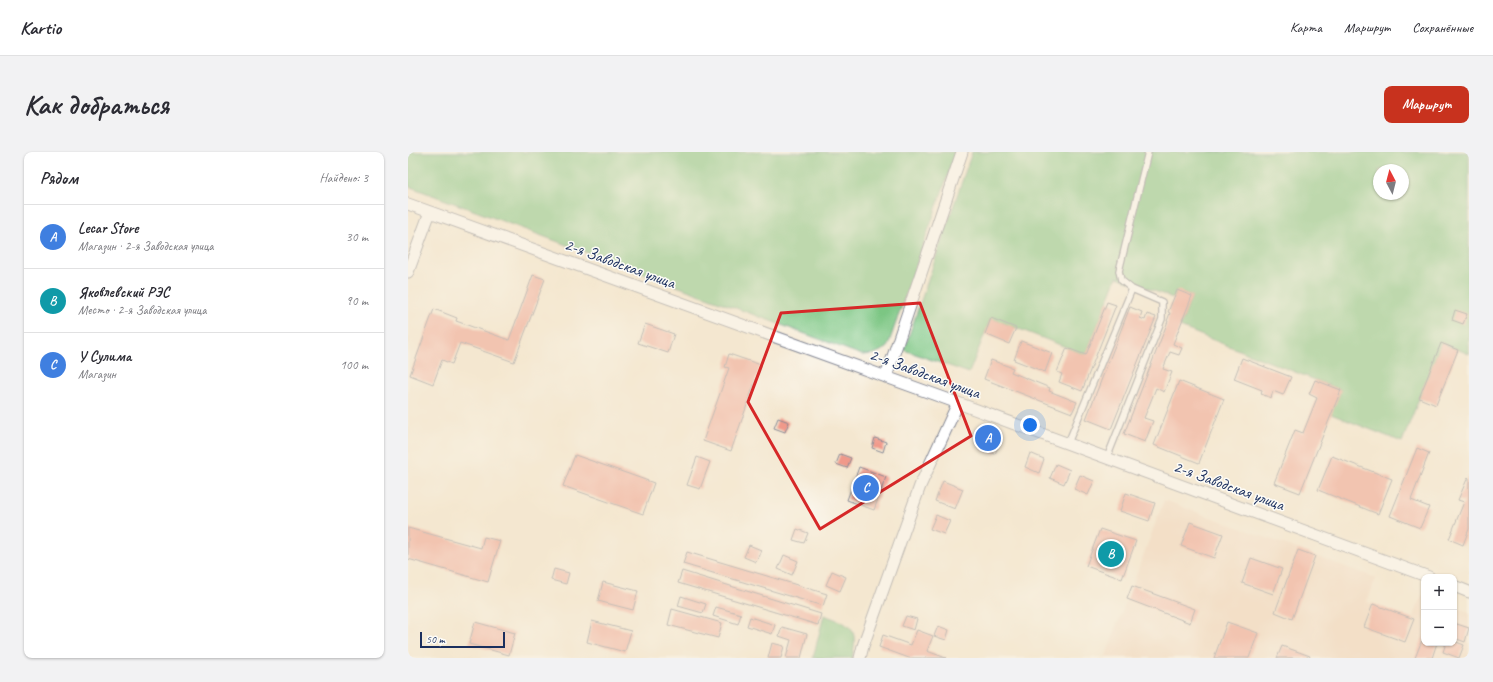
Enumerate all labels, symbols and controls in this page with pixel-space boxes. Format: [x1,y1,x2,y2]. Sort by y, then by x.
text: Kartio [20,16,61,40]
text: Карта [1290,19,1322,36]
text: Маршрут [1344,19,1390,36]
text: Сохранённые [1412,19,1473,36]
button: Маршрут [1384,86,1469,123]
text: Как добраться [24,87,169,122]
north arrow [1373,164,1409,200]
text: Рядом [40,168,78,189]
text: Найдено: 3 [320,170,368,186]
text: Lecar Store [78,219,138,238]
text: A [50,229,56,245]
text: 30 m [346,229,368,245]
street label: 2-я Заводская улица [562,234,679,294]
text: Магазин · 2-я Заводская улица [78,238,214,254]
text: Яковлевский РЭС [78,283,169,302]
text: B [50,293,56,309]
text: 90 m [346,293,368,309]
text: Место · 2-я Заводская улица [78,302,206,318]
street label: 2-я Заводская улица [867,344,984,404]
text: У Сулима [78,347,131,366]
text: C [50,357,56,373]
text: 100 m [340,357,368,373]
text: Магазин [78,366,116,382]
your location [1020,415,1040,435]
pin: A [975,423,1001,453]
street label: 2-я Заводская улица [1171,456,1288,516]
pin: C [853,473,879,503]
pin: B [1098,539,1124,569]
map controls [1421,574,1457,646]
button: + [1421,574,1457,610]
button: − [1421,610,1457,646]
scale bar [420,630,505,649]
text: 50 m [426,632,445,646]

